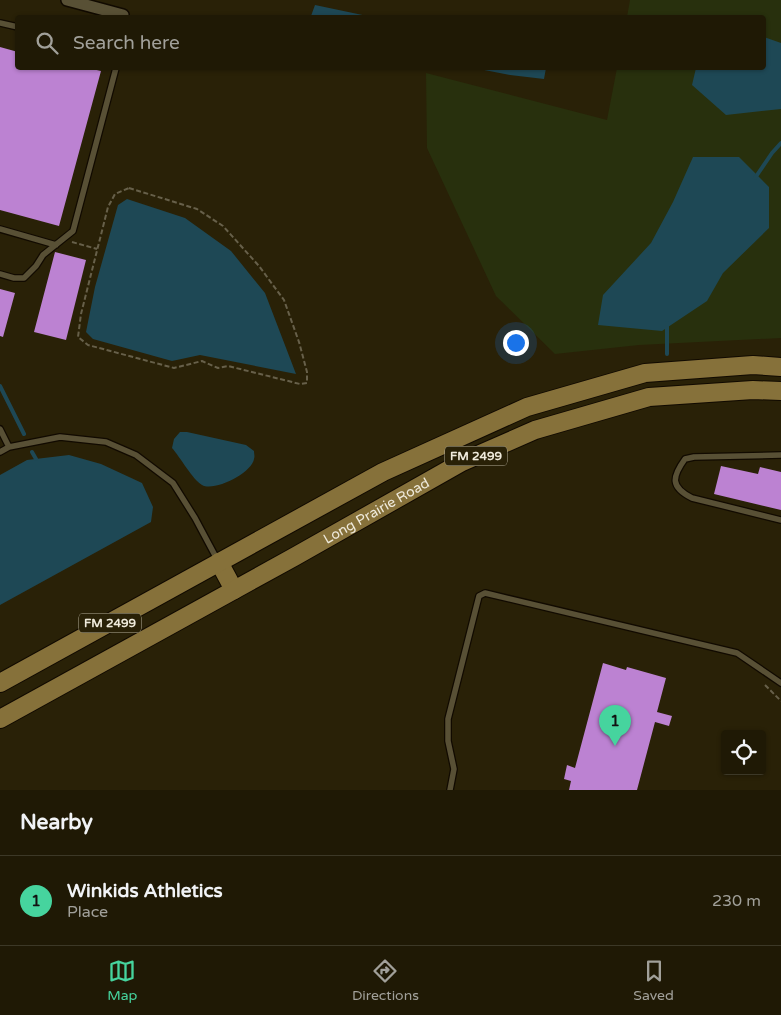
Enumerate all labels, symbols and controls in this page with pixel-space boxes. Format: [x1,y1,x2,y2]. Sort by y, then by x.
search box [15,15,766,70]
icon: search [33,29,61,57]
text: Search here [73,32,180,54]
your location [503,330,529,356]
road number: FM 2499 [445,446,507,466]
street label: Long Prairie Road [320,474,432,547]
road number: FM 2499 [79,614,141,632]
pin: 1 [599,705,631,746]
map controls [721,730,766,775]
button: locate [721,730,766,775]
text: Nearby [20,810,93,835]
text: Winkids Athletics [67,880,223,902]
text: 1 [31,891,41,911]
text: 230 m [712,891,761,911]
text: Place [67,902,108,922]
tab: Map [107,957,137,1004]
tab: Directions [352,957,419,1004]
tab: Saved [633,957,674,1004]

